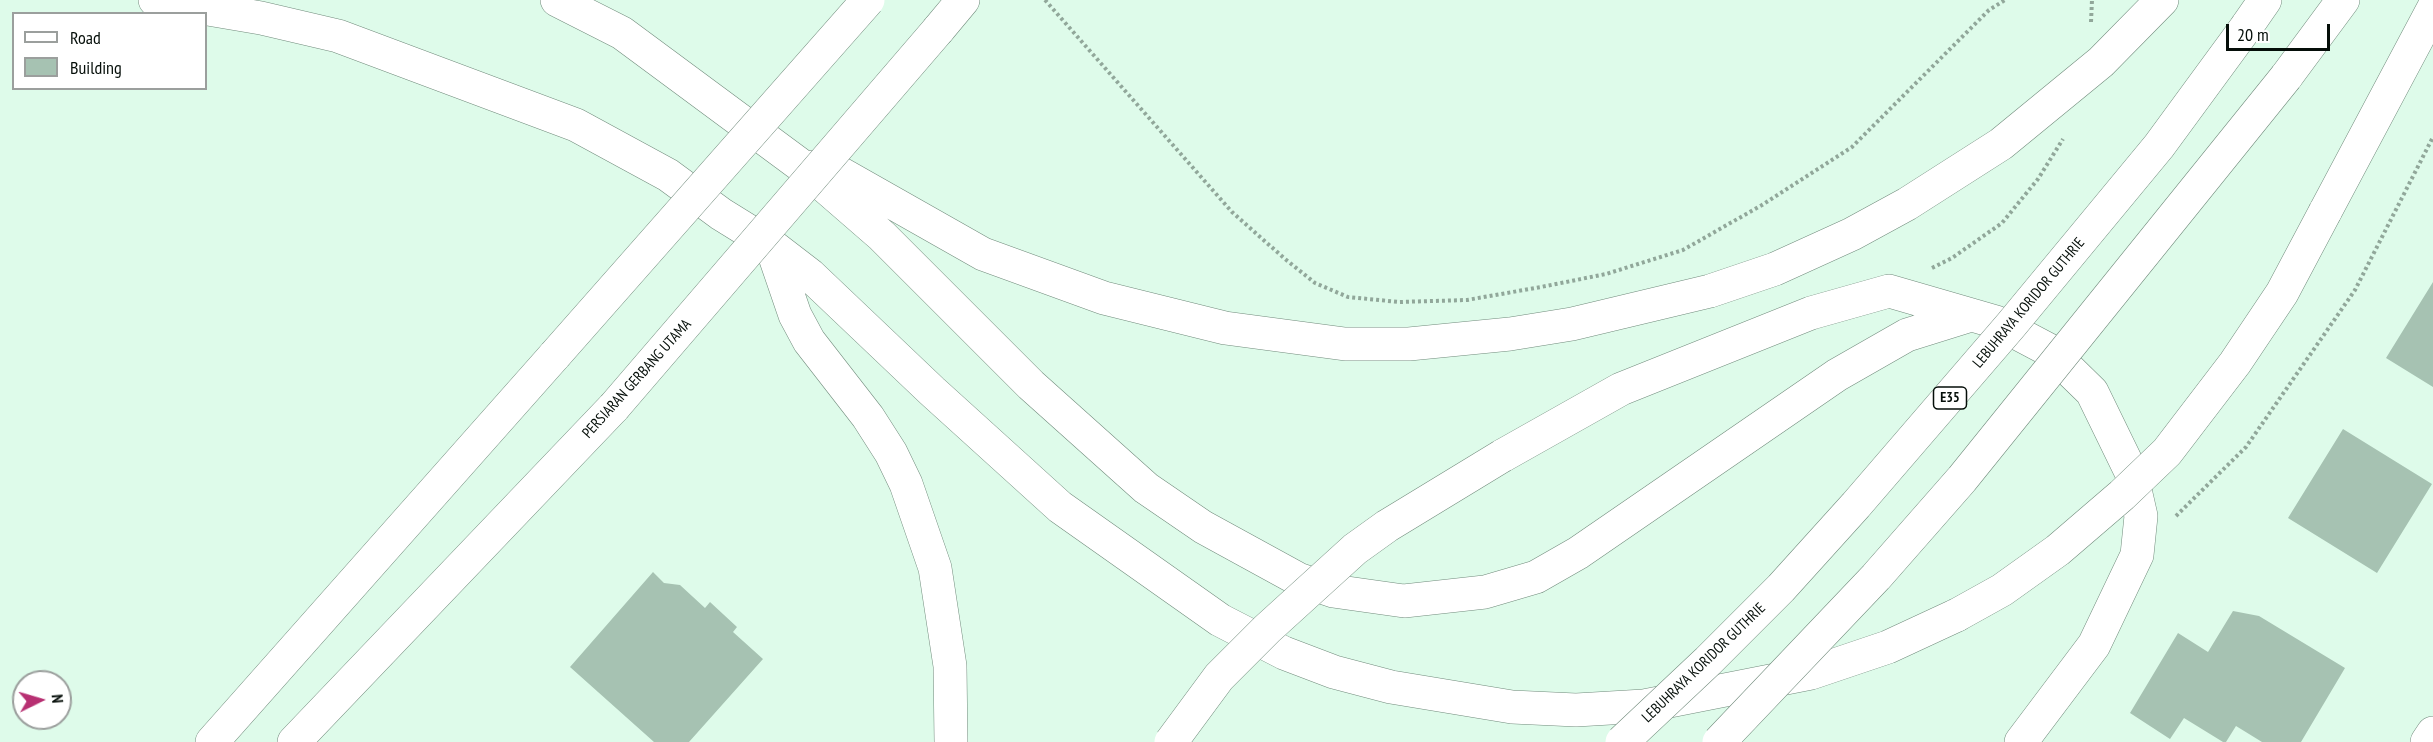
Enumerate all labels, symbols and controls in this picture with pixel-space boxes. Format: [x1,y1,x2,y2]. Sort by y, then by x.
legend [12,12,207,90]
scale bar [2229,12,2332,50]
text: 20 m [2237,23,2269,46]
text: Road [70,26,101,49]
text: Building [70,56,122,79]
street label: LEBUHRAYA KORIDOR GUTHRIE [1969,234,2089,372]
street label: PERSIARAN GERBANG UTAMA [579,316,695,442]
road number: E35 [1934,387,1966,409]
street label: LEBUHRAYA KORIDOR GUTHRIE [1639,599,1769,727]
north arrow [12,670,72,730]
text: N [48,693,68,704]

